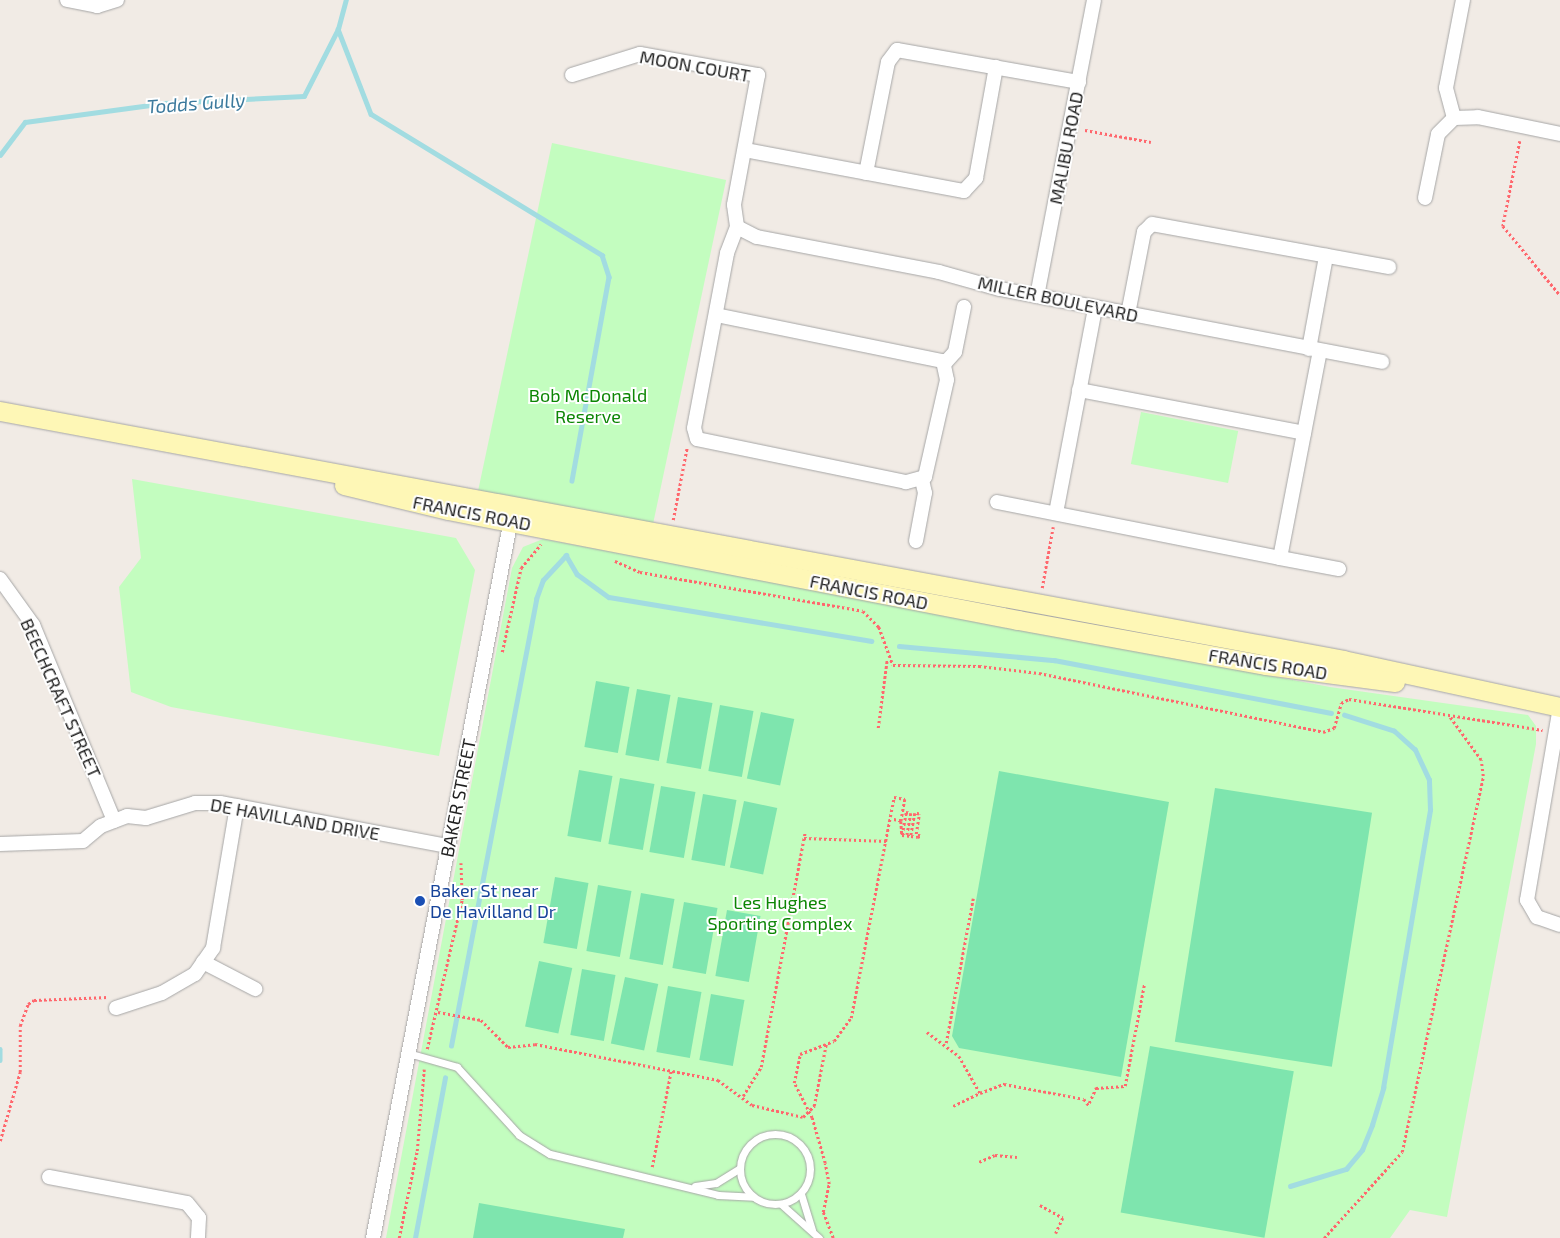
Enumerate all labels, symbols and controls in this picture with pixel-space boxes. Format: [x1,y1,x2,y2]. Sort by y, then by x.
street label: MOON COURT [638,46,752,86]
water label: Todds Gully [146,88,246,118]
street label: MALIBU ROAD [1044,90,1088,206]
street label: MILLER BOULEVARD [976,271,1140,327]
park label: Bob McDonald Reserve [529,385,647,428]
street label: FRANCIS ROAD [411,491,533,535]
street label: FRANCIS ROAD [808,570,930,614]
street label: BEECHCRAFT STREET [16,615,106,781]
street label: FRANCIS ROAD [1207,644,1329,684]
street label: BAKER STREET [436,737,480,859]
street label: DE HAVILLAND DRIVE [209,793,381,845]
place label: Baker St near De Havilland Dr [430,880,556,922]
park label: Les Hughes Sporting Complex [707,892,853,934]
marker: Baker St near De Havilland Dr [414,895,426,907]

